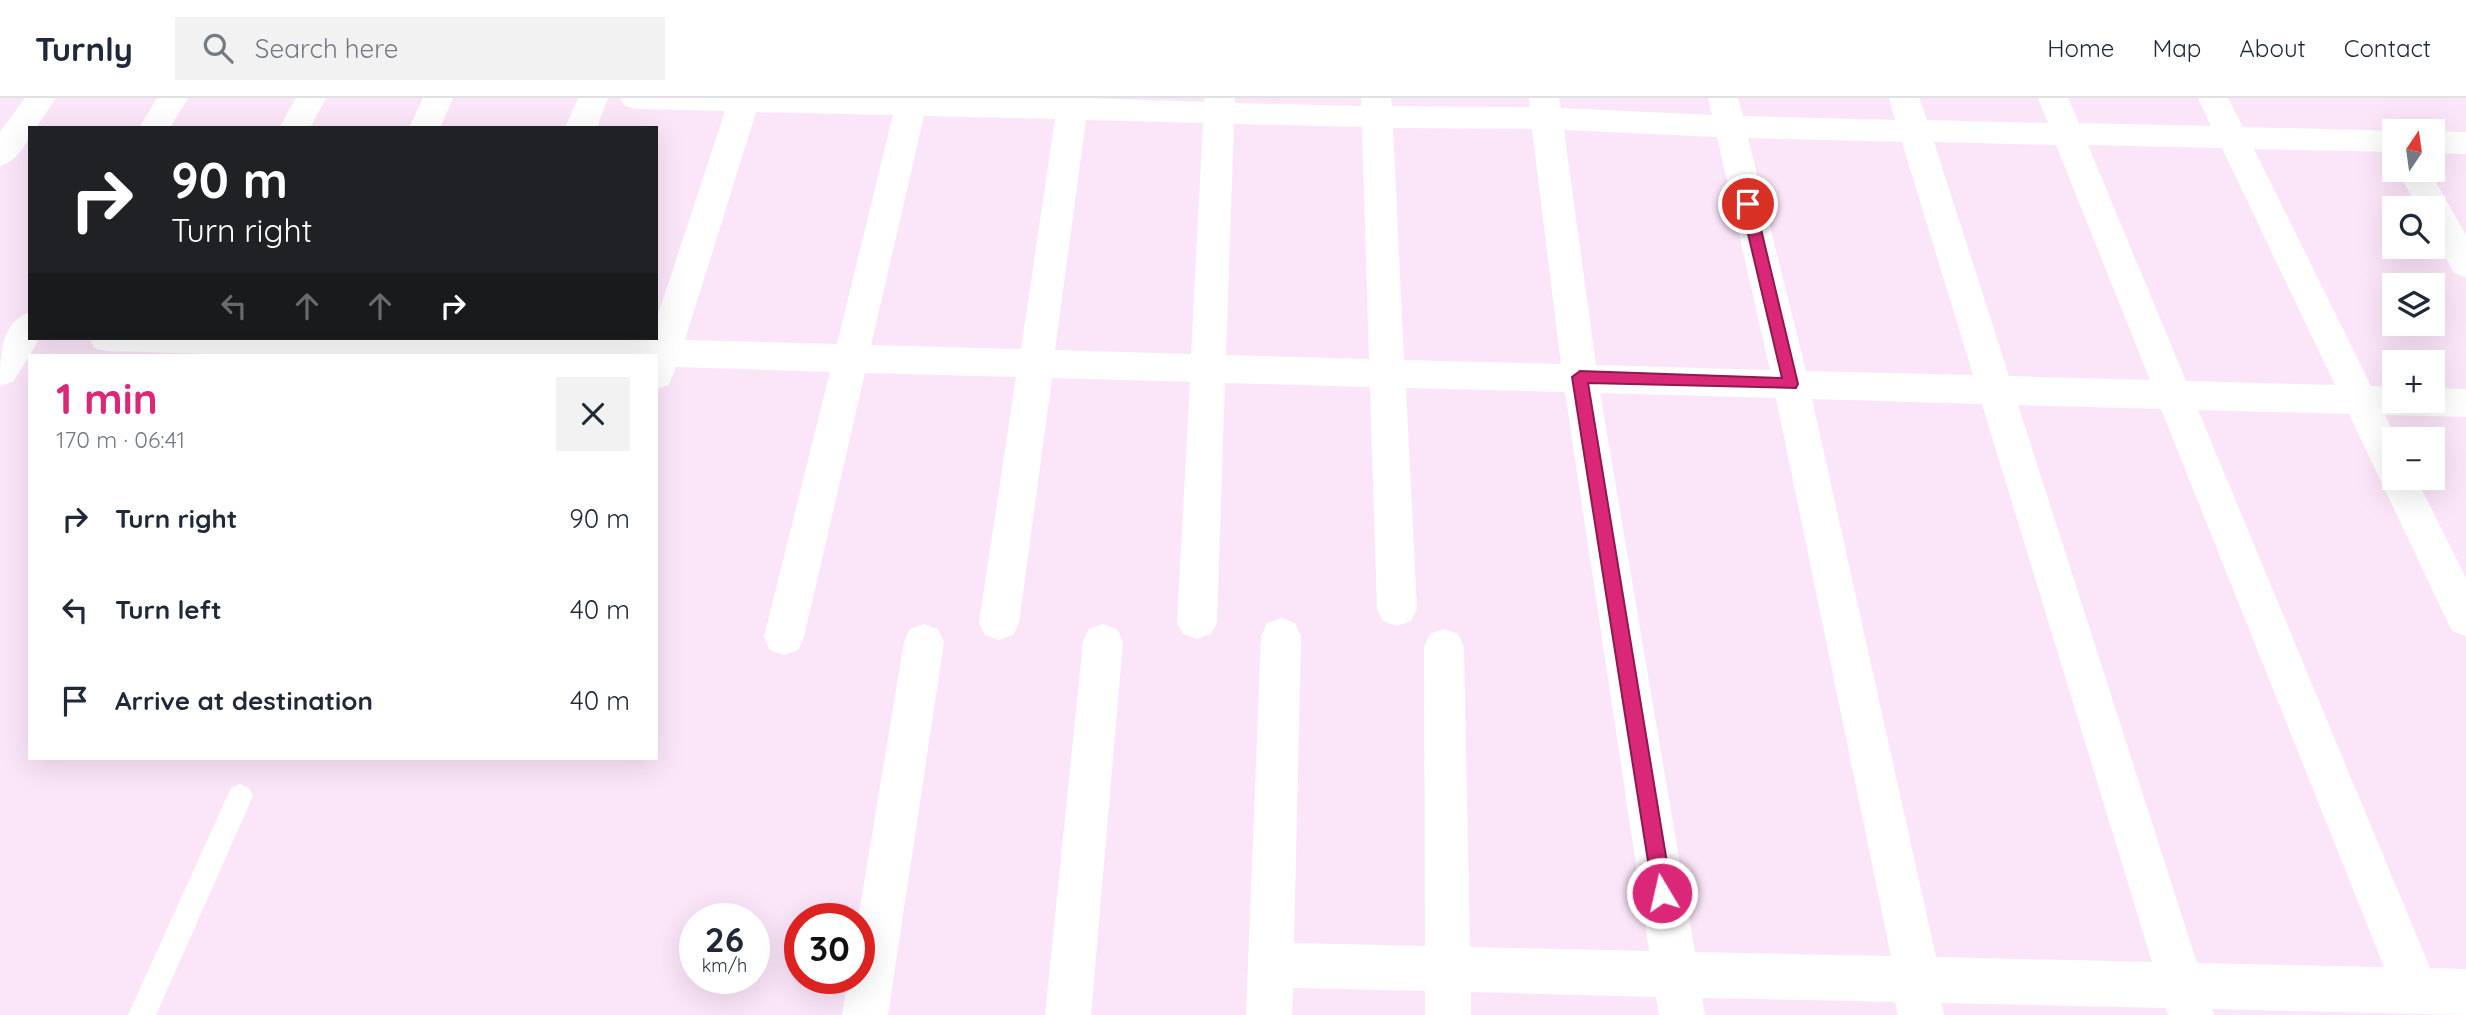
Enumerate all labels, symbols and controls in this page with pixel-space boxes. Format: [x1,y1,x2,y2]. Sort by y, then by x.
search box [175,17,665,80]
text: Turnly [35,28,133,69]
icon: search [199,29,237,67]
text: Search here [255,32,398,65]
text: Home [2047,33,2114,63]
text: Map [2152,33,2201,63]
text: About [2239,33,2306,63]
text: Contact [2344,33,2431,63]
north arrow [2382,119,2445,182]
map controls [2382,119,2445,490]
text: 90 m [171,149,288,210]
icon: right [56,154,147,245]
pin [1718,174,1778,234]
icon: arrive [1729,185,1767,223]
button: search [2382,196,2445,259]
text: Turn right [171,210,312,250]
button: layers [2382,273,2445,336]
icon: left [215,287,253,325]
icon: ahead [288,287,326,325]
icon: ahead [361,287,399,325]
icon: right [434,287,472,325]
button: + [2382,350,2445,413]
text: 1 min [56,372,158,425]
button: close [556,377,630,451]
text: 170 m · 06:41 [56,425,185,454]
button: − [2382,427,2445,490]
icon: right [56,500,94,538]
text: Turn right [115,502,237,535]
text: 90 m [569,502,630,535]
icon: left [56,591,94,629]
text: Turn left [115,593,222,626]
text: 40 m [570,593,630,626]
icon: arrive [56,682,94,720]
text: Arrive at destination [115,684,373,717]
text: 40 m [570,684,630,717]
position arrow [1625,856,1699,930]
speed limit sign: 30 [784,903,875,994]
text: 26 [705,917,744,961]
text: km/h [702,954,747,977]

